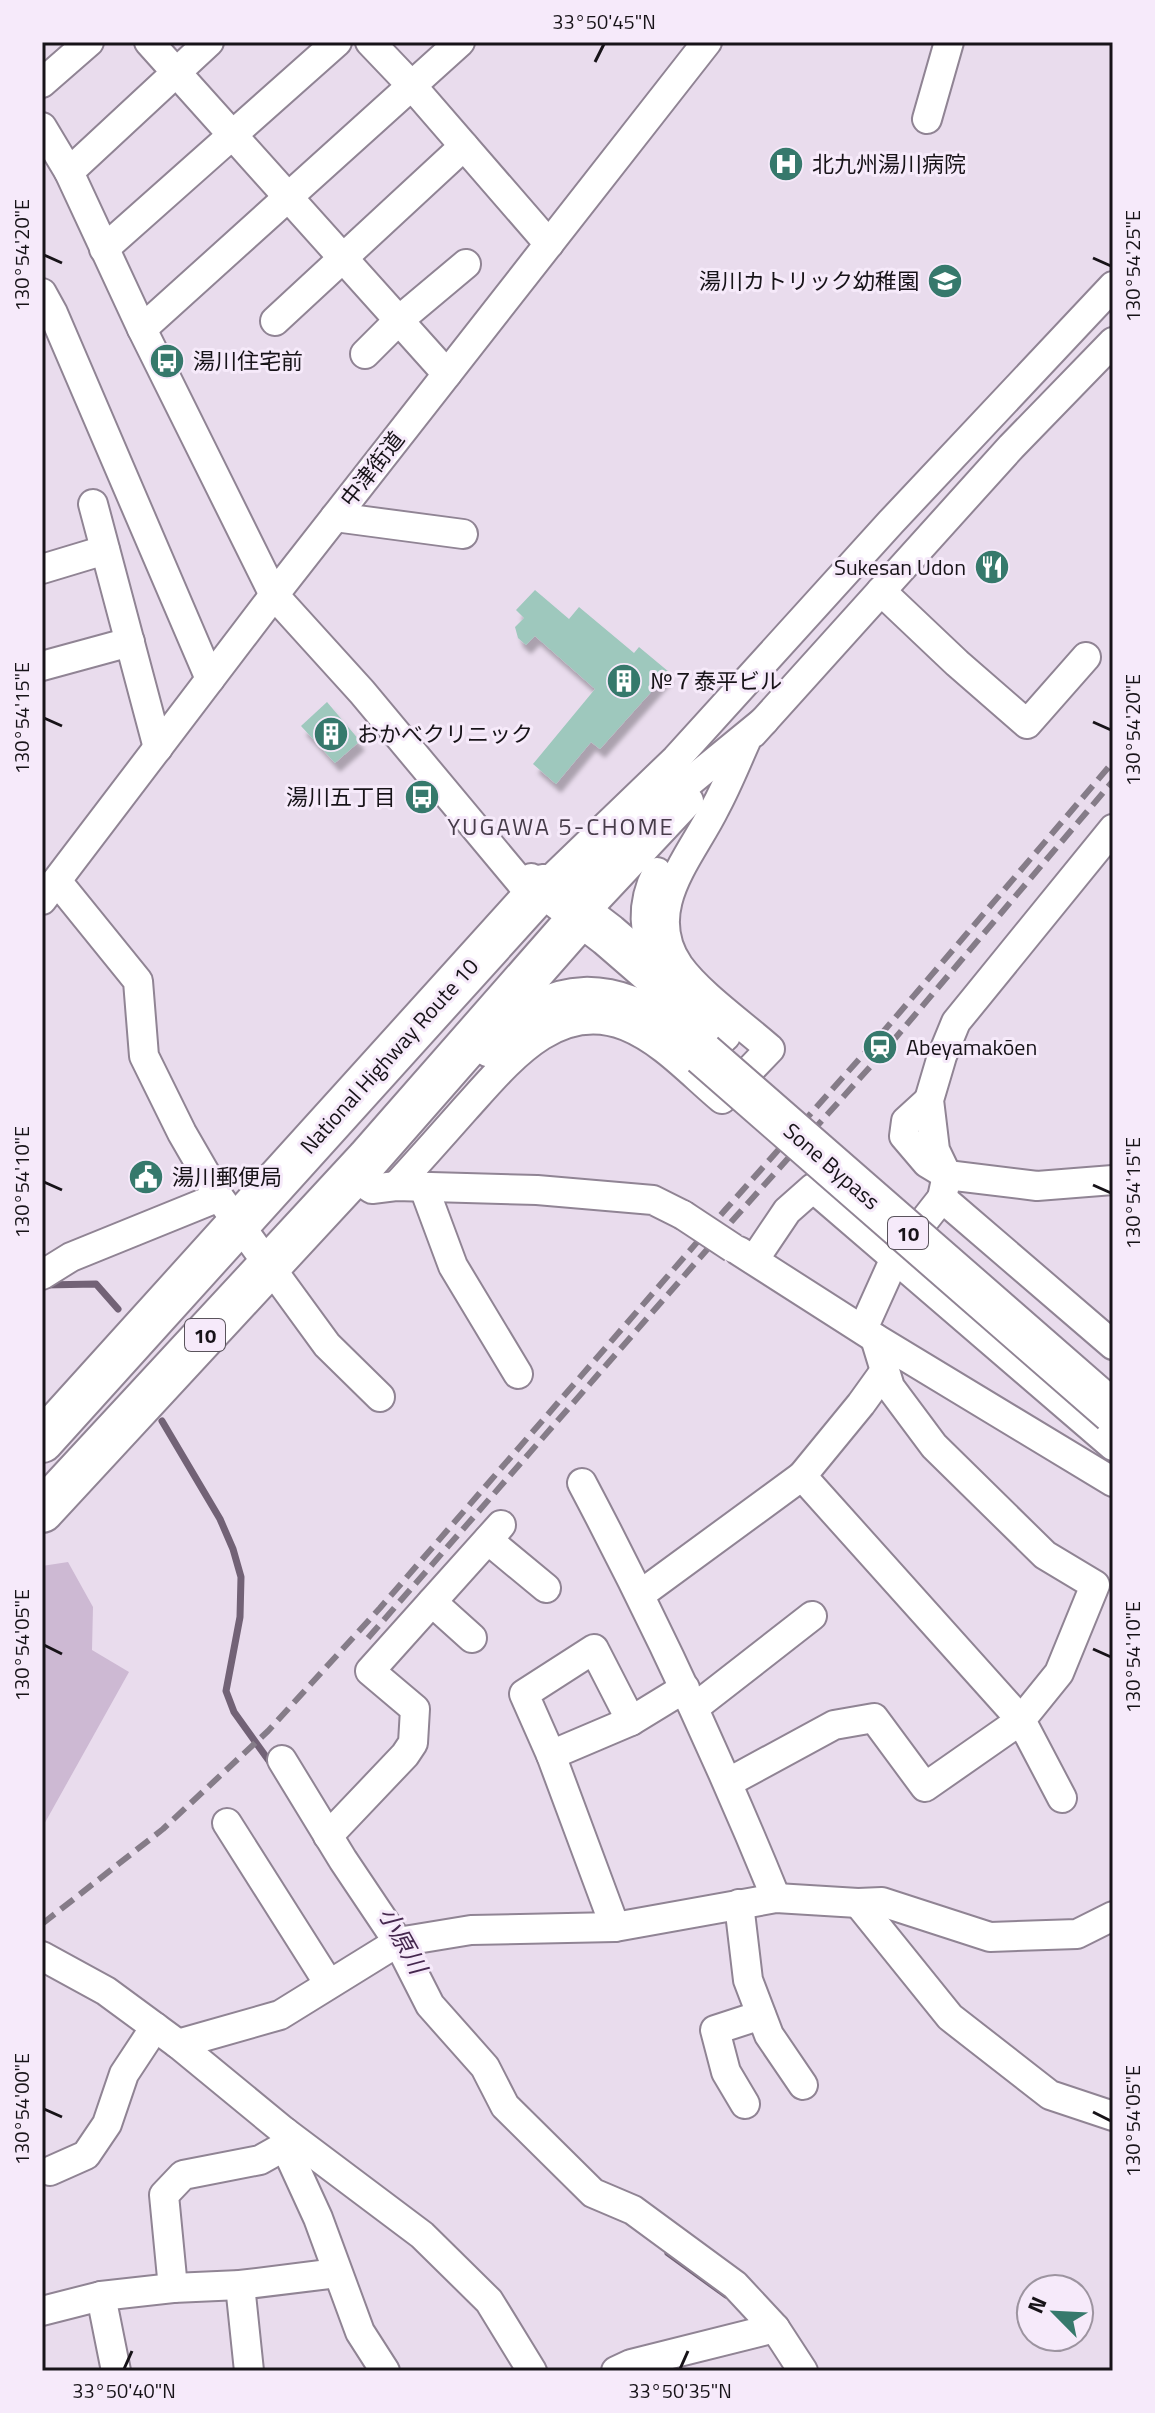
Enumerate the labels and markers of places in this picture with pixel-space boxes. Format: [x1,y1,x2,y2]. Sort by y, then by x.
hospital icon: 北九州湯川病院 [767,145,805,183]
place label: 北九州湯川病院 [812,147,966,181]
school or university icon: 湯川カトリック幼稚園 [926,262,964,300]
place label: 湯川カトリック幼稚園 [699,264,919,298]
bus stop icon: 湯川住宅前 [148,342,186,380]
place label: 湯川住宅前 [193,344,303,378]
restaurant icon: Sukesan Udon [973,548,1011,586]
place label: Sukesan Udon [834,550,966,584]
building icon: №７泰平ビル [605,662,643,700]
place label: №７泰平ビル [650,664,782,698]
building icon: おかべクリニック [312,715,350,753]
place label: おかべクリニック [357,717,533,751]
bus stop icon: 湯川五丁目 [403,778,441,816]
place label: 湯川五丁目 [286,780,396,814]
station icon: Abeyamakōen [861,1028,899,1066]
place label: Abeyamakōen [906,1030,1037,1064]
public building icon: 湯川郵便局 [127,1158,165,1196]
place label: 湯川郵便局 [172,1160,282,1194]

